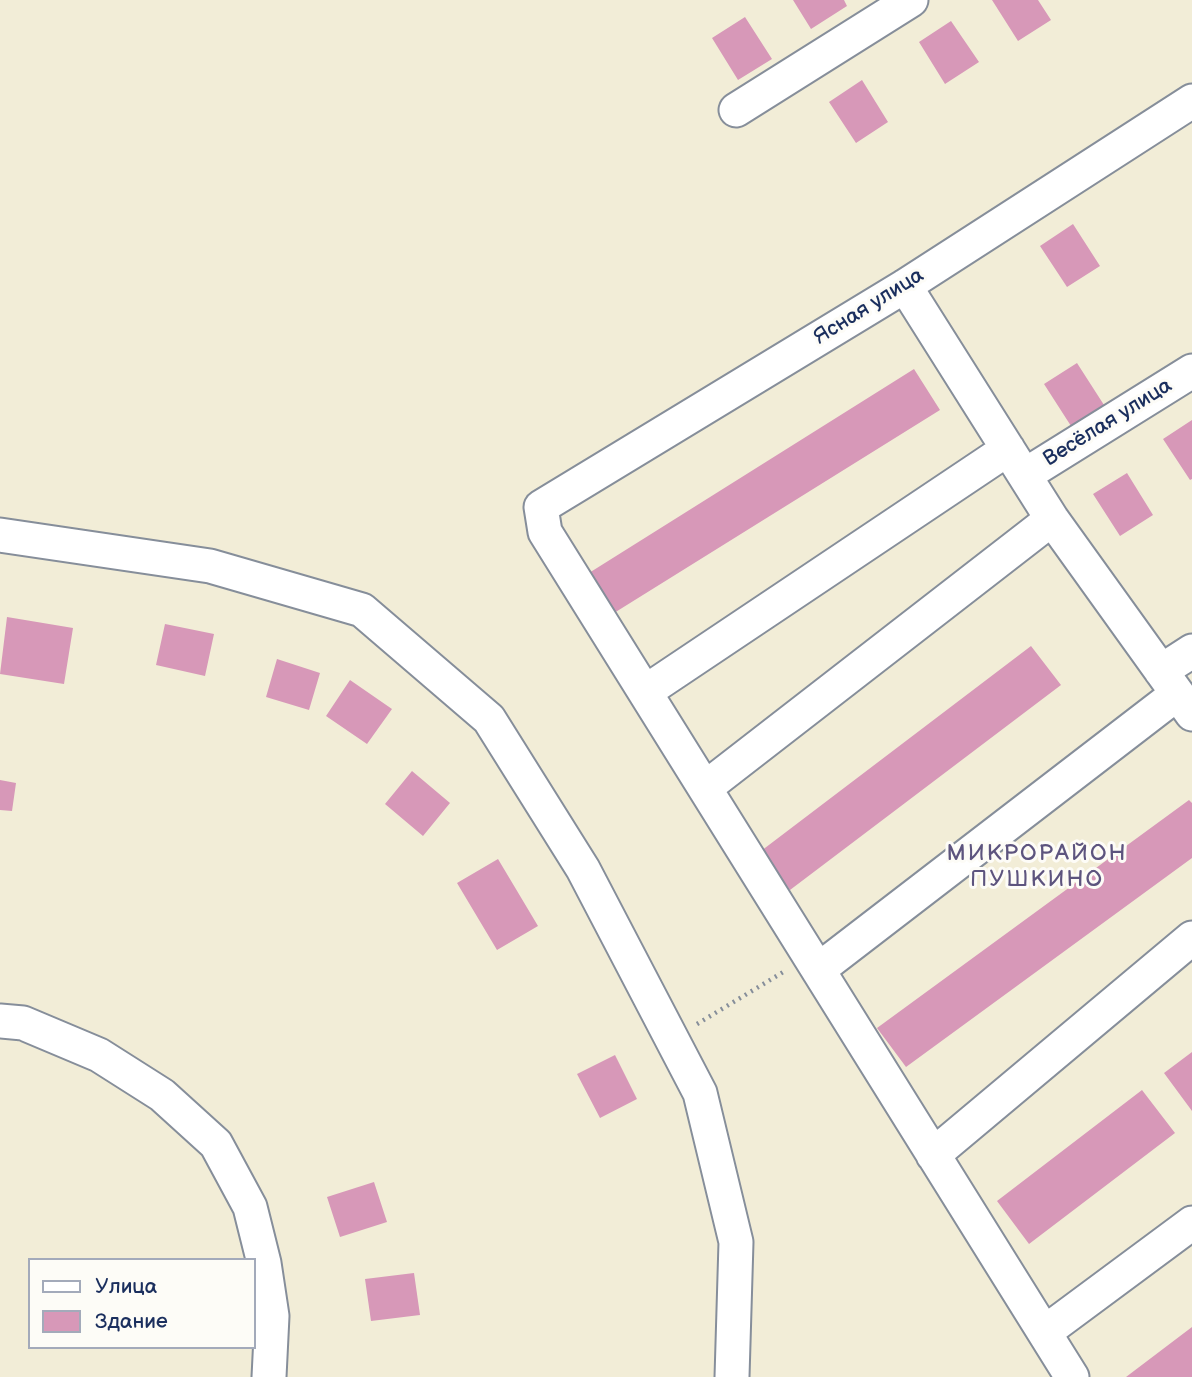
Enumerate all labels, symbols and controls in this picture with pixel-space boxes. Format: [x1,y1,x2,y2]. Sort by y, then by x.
street label: Ясная улица [809,263,929,351]
street label: Весёлая улица [1039,373,1177,473]
district label: МИКРОРАЙОН ПУШКИНО [948,840,1126,894]
legend [28,1258,256,1349]
text: Улица [95,1274,157,1299]
text: Здание [95,1309,168,1334]

